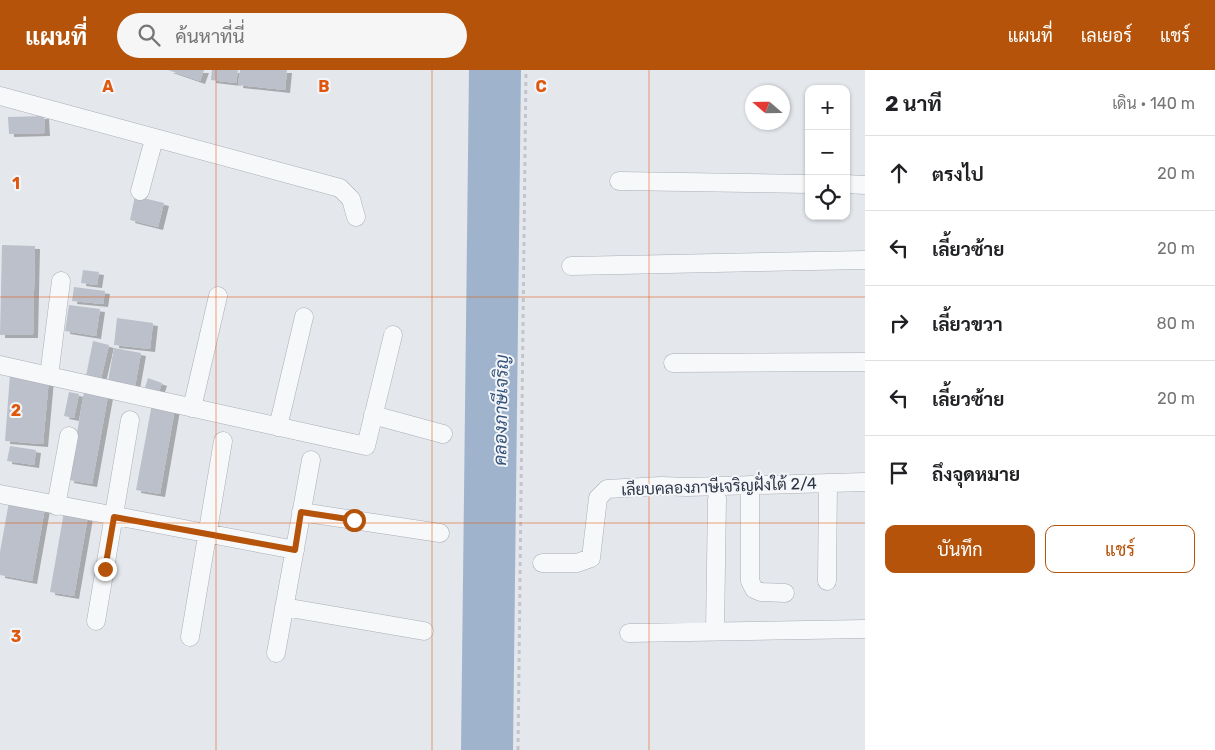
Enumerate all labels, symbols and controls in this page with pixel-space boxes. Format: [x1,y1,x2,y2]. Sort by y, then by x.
search box [117,13,467,58]
icon: search [135,21,163,49]
text: แผนที่ [25,23,87,51]
text: ค้นหาที่นี่ [175,25,245,48]
text: แผนที่ [1008,25,1053,47]
text: เลเยอร์ [1081,25,1132,47]
text: แชร์ [1160,25,1190,47]
text: A [102,77,114,96]
text: B [318,77,330,96]
text: C [535,77,547,96]
north arrow [745,85,790,130]
map controls [805,85,850,220]
button: + [805,85,850,130]
text: 2 นาที [885,91,942,116]
text: เดิน · 140 m [1112,94,1195,113]
button: − [805,130,850,175]
icon: ahead [885,159,913,187]
text: ตรงไป [932,163,984,186]
text: 20 m [1157,164,1195,183]
text: 1 [12,174,20,193]
button: locate [805,175,850,220]
icon: left [885,234,913,262]
text: เลี้ยวซ้าย [932,238,1004,261]
text: 20 m [1157,239,1195,258]
icon: right [885,309,913,337]
text: เลี้ยวขวา [932,313,1003,336]
text: 80 m [1157,314,1195,333]
water label: คลองภาษีเจริญ [487,354,513,466]
icon: left [885,384,913,412]
text: เลี้ยวซ้าย [932,388,1004,411]
text: 20 m [1157,389,1195,408]
text: 2 [11,401,21,420]
icon: arrive [885,459,913,487]
text: ถึงจุดหมาย [932,463,1020,486]
street label: เลียบคลองภาษีเจริญฝั่งใต้ 2/4 [621,469,817,499]
route start [343,509,366,532]
button: บันทึก [885,525,1035,573]
button: แชร์ [1045,525,1195,573]
route end [94,558,117,581]
text: 3 [11,627,21,646]

